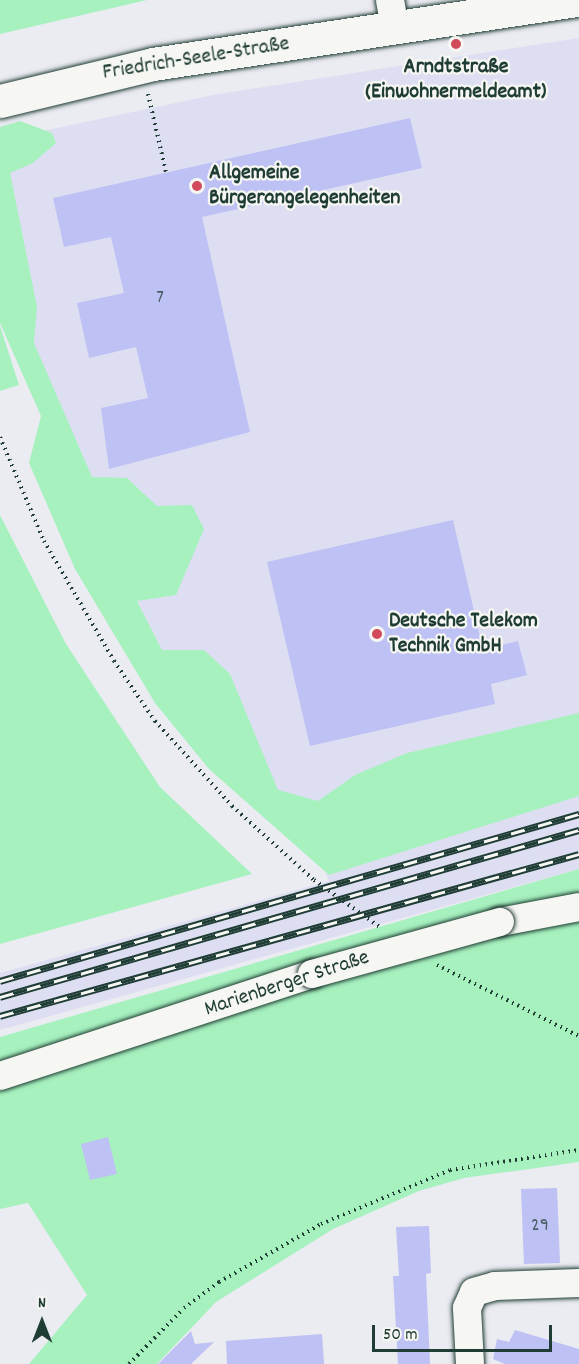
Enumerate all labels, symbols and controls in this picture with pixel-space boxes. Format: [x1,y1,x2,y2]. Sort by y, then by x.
street label: Friedrich-Seele-Straße [101,31,291,87]
marker: Arndtstraße (Einwohnermeldeamt) [449,37,463,51]
place label: Arndtstraße (Einwohnermeldeamt) [366,54,546,106]
place label: Allgemeine Bürgerangelegenheiten [209,160,400,212]
marker: Allgemeine Bürgerangelegenheiten [190,179,204,193]
house number: 7 [156,286,164,310]
place label: Deutsche Telekom Technik GmbH [389,608,538,660]
marker: Deutsche Telekom Technik GmbH [370,627,384,641]
street label: Marienberger Straße [201,945,373,1023]
house number: 29 [531,1214,549,1238]
north arrow [12,1292,72,1352]
text: N [38,1292,46,1315]
scale bar [375,1313,555,1351]
text: 50 m [383,1323,418,1348]

